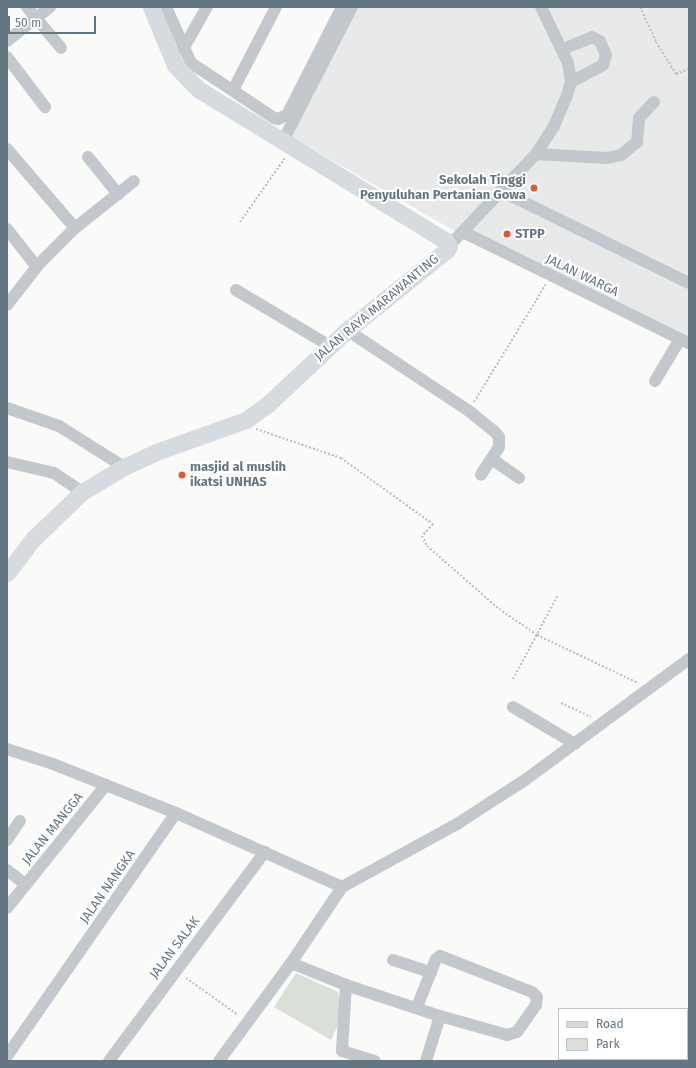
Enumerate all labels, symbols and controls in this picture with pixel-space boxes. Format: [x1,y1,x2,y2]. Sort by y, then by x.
scale bar [10,8,98,34]
text: 50 m [15,16,41,30]
place label: Sekolah Tinggi Penyuluhan Pertanian Gowa [360,173,526,204]
marker: Sekolah Tinggi Penyuluhan Pertanian Gowa [529,183,539,193]
place label: STPP [515,226,545,242]
marker: STPP [502,229,512,239]
street label: JALAN RAYA MARAWANTING [312,251,442,365]
street label: JALAN WARGA [543,252,621,300]
place label: masjid al muslih ikatsi UNHAS [190,460,286,491]
marker: masjid al muslih ikatsi UNHAS [177,470,187,480]
street label: JALAN MANGGA [19,790,87,868]
street label: JALAN NANGKA [77,847,139,927]
street label: JALAN SALAK [147,914,203,982]
legend [558,1008,688,1060]
text: Road [596,1017,624,1031]
text: Park [596,1037,620,1051]

